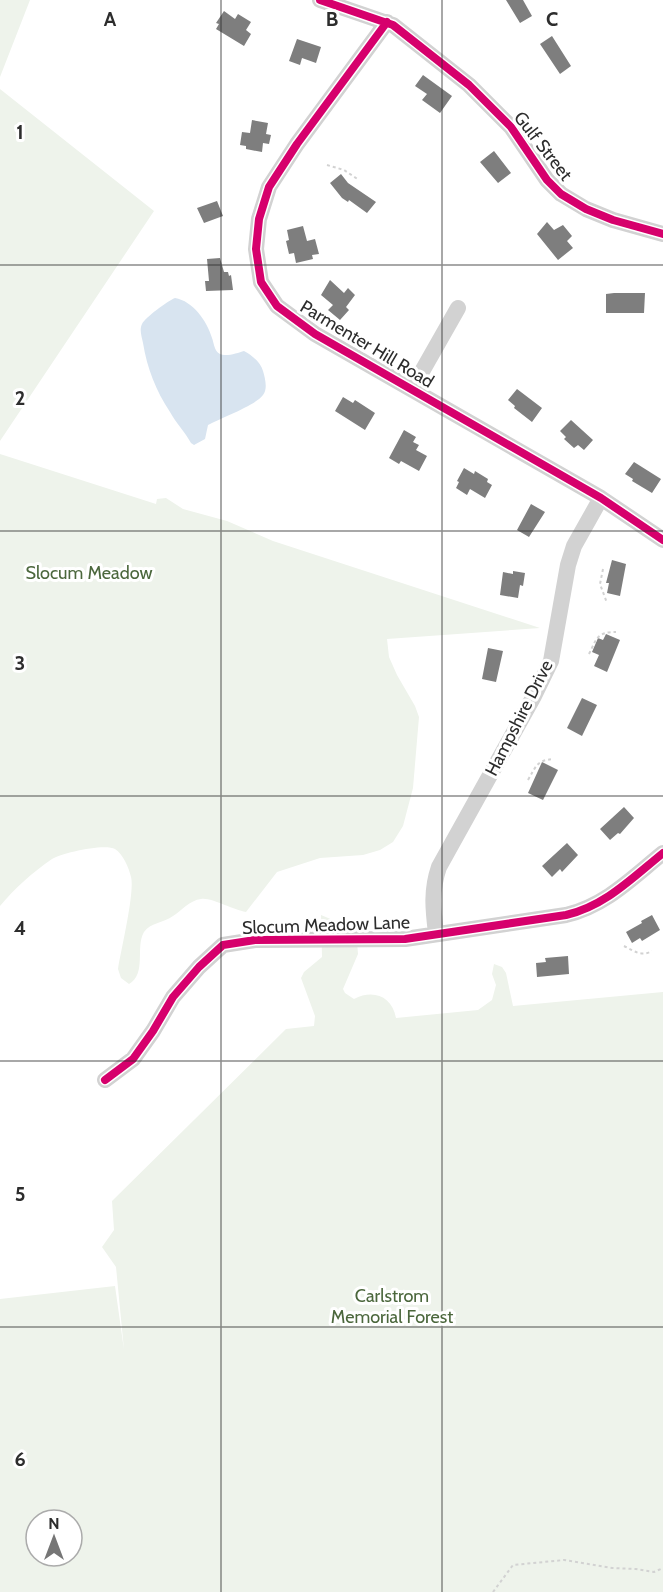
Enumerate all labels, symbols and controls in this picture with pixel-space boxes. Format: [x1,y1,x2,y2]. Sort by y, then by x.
text: A [104,7,117,31]
text: B [326,7,338,31]
text: C [546,7,558,31]
street label: Gulf Street [509,107,577,185]
text: 1 [16,120,24,144]
street label: Parmenter Hill Road [296,295,438,393]
text: 2 [15,386,25,410]
park label: Slocum Meadow [25,562,153,584]
text: 3 [15,651,25,675]
street label: Hampshire Drive [480,656,558,780]
street label: Slocum Meadow Lane [242,911,410,939]
text: 4 [14,916,26,940]
text: 5 [15,1182,25,1206]
park label: Carlstrom Memorial Forest [331,1285,453,1328]
text: 6 [14,1447,26,1471]
north arrow [24,1508,84,1568]
text: N [48,1514,60,1533]

